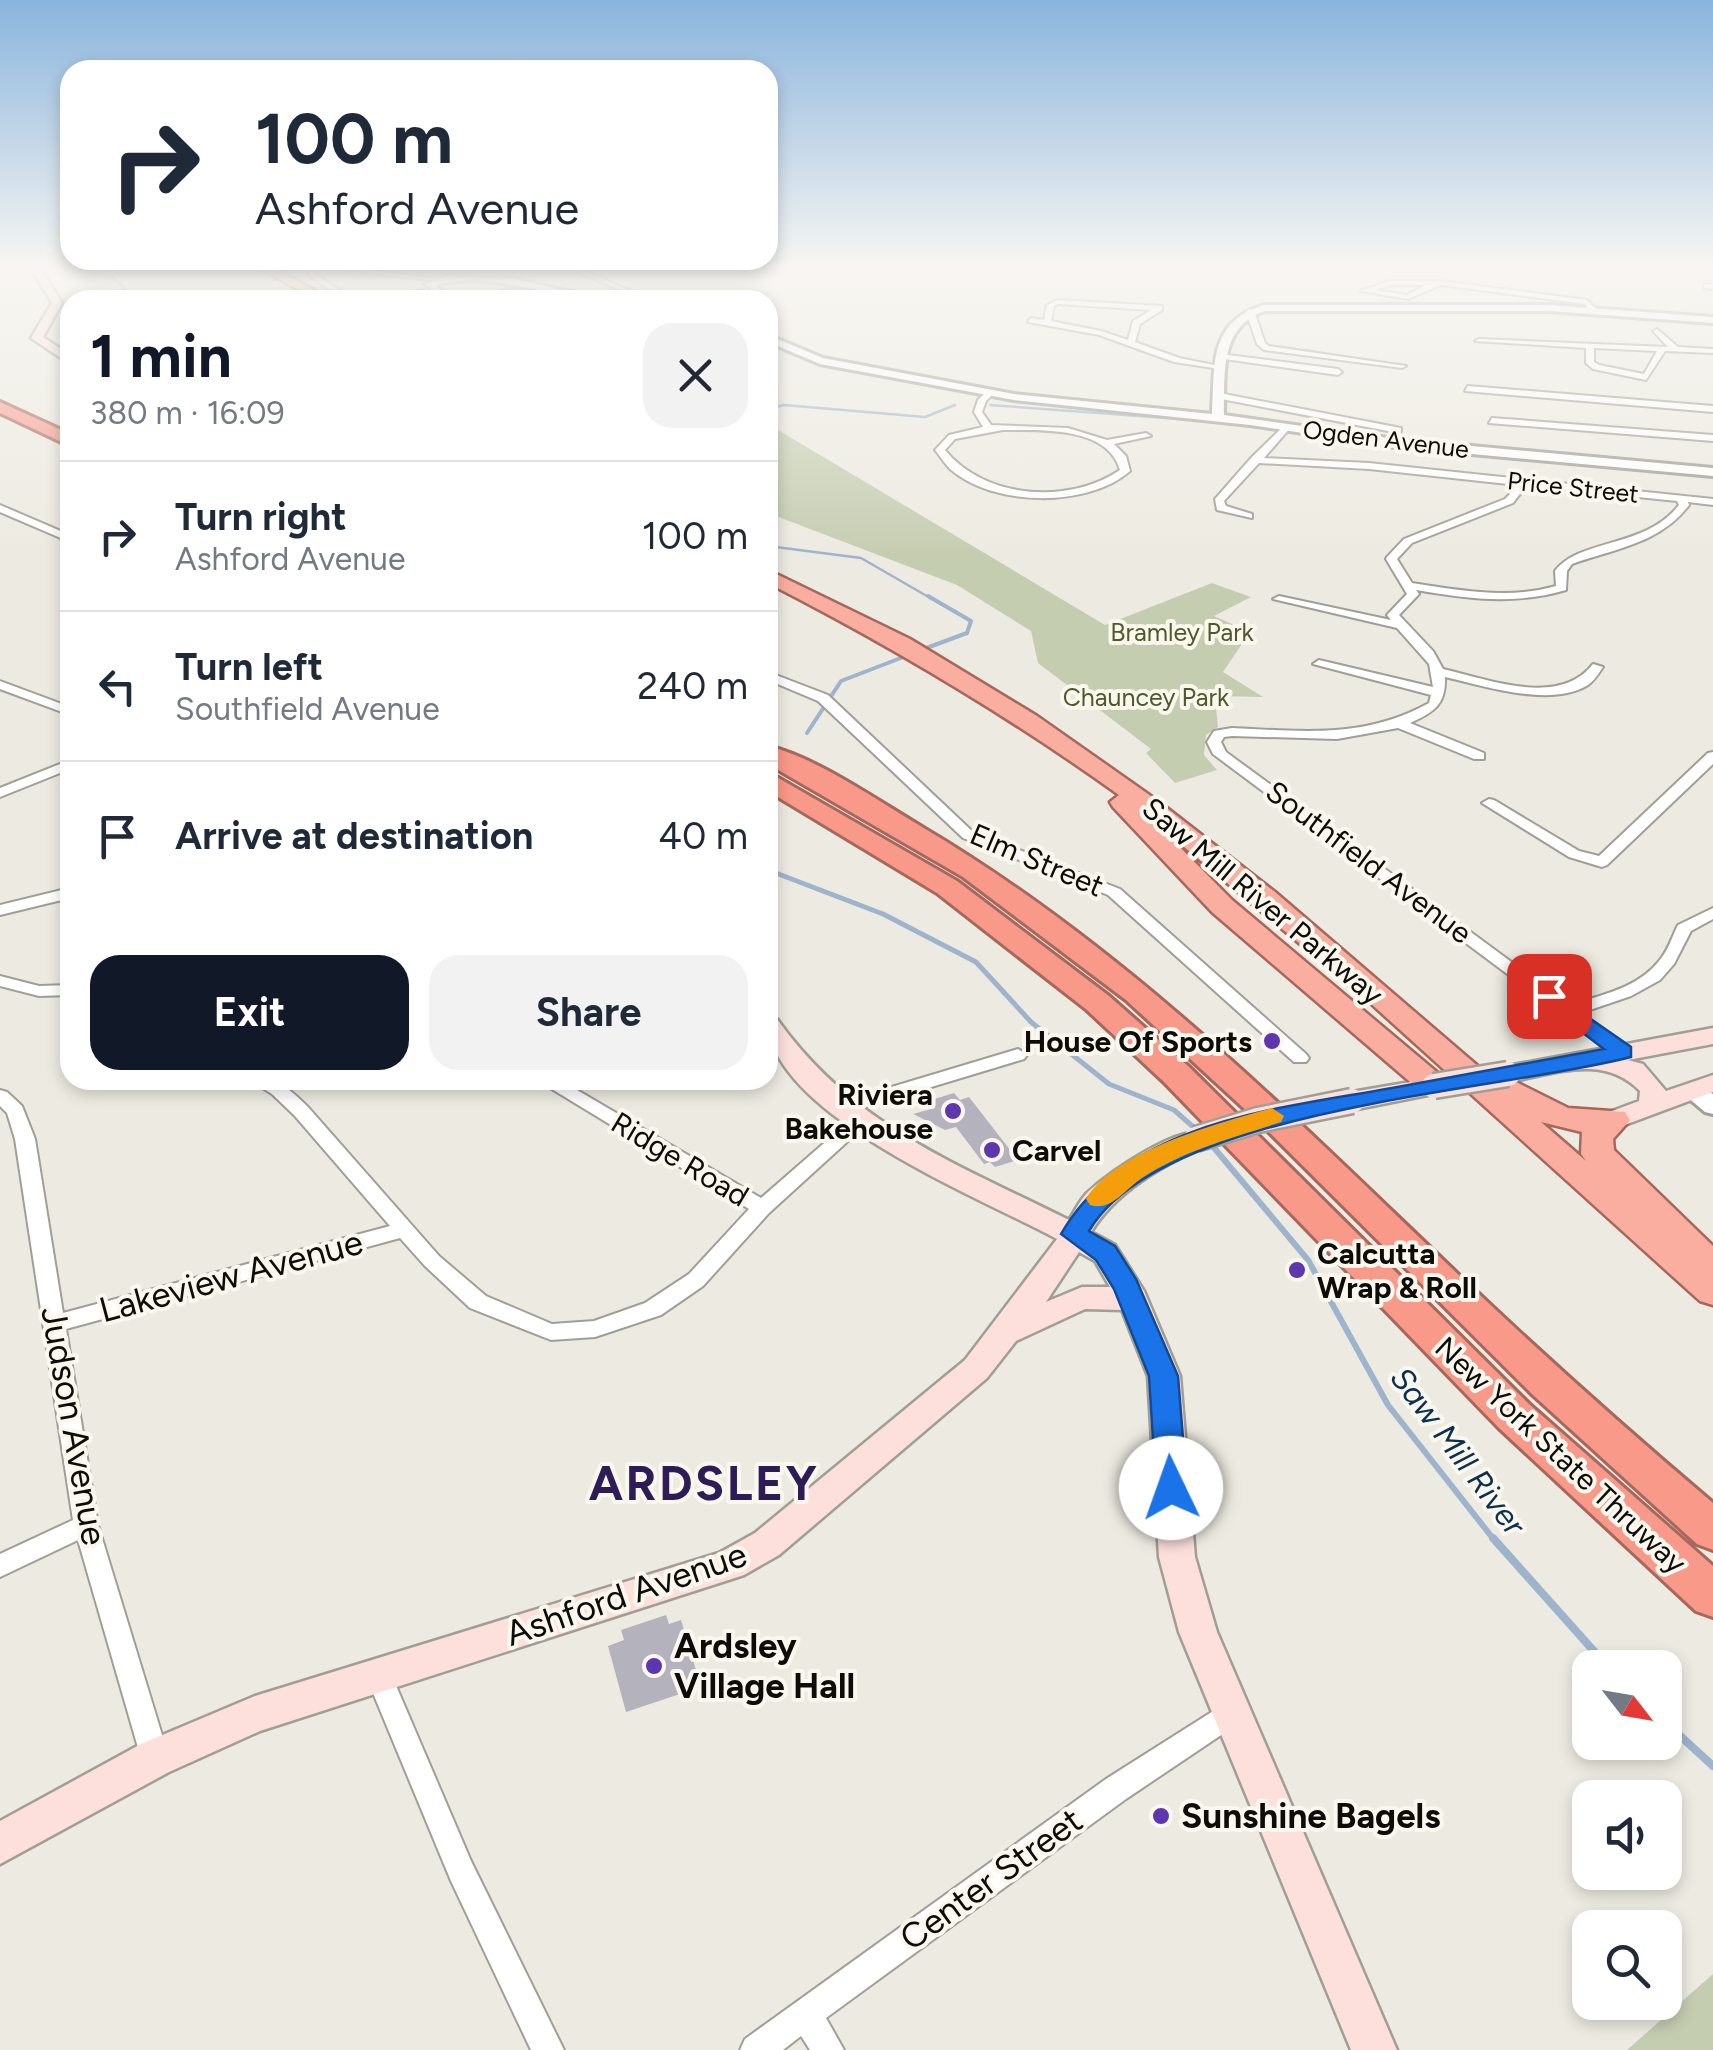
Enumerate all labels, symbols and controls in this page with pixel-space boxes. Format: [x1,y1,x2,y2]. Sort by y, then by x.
text: 100 m [255,96,453,181]
icon: right [90,100,220,230]
text: Ashford Avenue [255,181,579,235]
text: 1 min [90,320,232,392]
button: close [643,323,748,428]
text: 380 m · 16:09 [90,394,285,432]
street label: Ogden Avenue [1301,414,1471,464]
street label: Price Street [1506,465,1640,509]
text: Turn right [175,494,347,540]
icon: right [90,509,145,564]
text: 100 m [642,513,748,559]
text: Ashford Avenue [175,540,405,578]
park label: Bramley Park [1110,617,1255,647]
text: Turn left [175,644,323,690]
icon: left [90,659,145,714]
text: 240 m [637,663,748,709]
park label: Chauncey Park [1063,682,1230,712]
text: Southfield Avenue [175,690,440,728]
street label: Southfield Avenue [1259,773,1479,951]
street label: Saw Mill River Parkway [1135,789,1391,1013]
icon: arrive [90,809,145,864]
text: Arrive at destination [175,813,533,859]
text: 40 m [658,813,748,859]
street label: Elm Street [965,815,1109,905]
pin [1507,954,1592,1039]
button: Exit [90,955,409,1070]
button: Share [429,955,748,1070]
icon: arrive [1522,969,1577,1024]
place label: House Of Sports [1024,1023,1252,1060]
marker: House Of Sports [1261,1030,1283,1052]
place label: Riviera Bakehouse [785,1076,933,1147]
marker: Riviera Bakehouse [942,1100,964,1122]
street label: Ridge Road [605,1104,755,1214]
place label: Carvel [1012,1132,1101,1169]
marker: Carvel [981,1139,1003,1161]
street label: Lakeview Avenue [95,1221,367,1331]
place label: Calcutta Wrap & Roll [1317,1235,1477,1306]
marker: Calcutta Wrap & Roll [1286,1259,1308,1281]
street label: Judson Avenue [32,1304,116,1548]
street label: New York State Thruway [1428,1329,1695,1581]
water label: Saw Mill River [1383,1360,1534,1543]
position arrow [1119,1436,1223,1540]
district label: ARDSLEY [589,1454,819,1512]
street label: Ashford Avenue [500,1533,752,1655]
place label: Ardsley Village Hall [674,1625,855,1707]
north arrow [1572,1650,1682,1760]
map controls [1572,1650,1682,2020]
marker: Ardsley Village Hall [643,1655,665,1677]
button: sound [1572,1780,1682,1890]
place label: Sunshine Bagels [1181,1795,1440,1837]
street label: Center Street [892,1799,1090,1959]
marker: Sunshine Bagels [1150,1805,1172,1827]
button: search [1572,1910,1682,2020]

